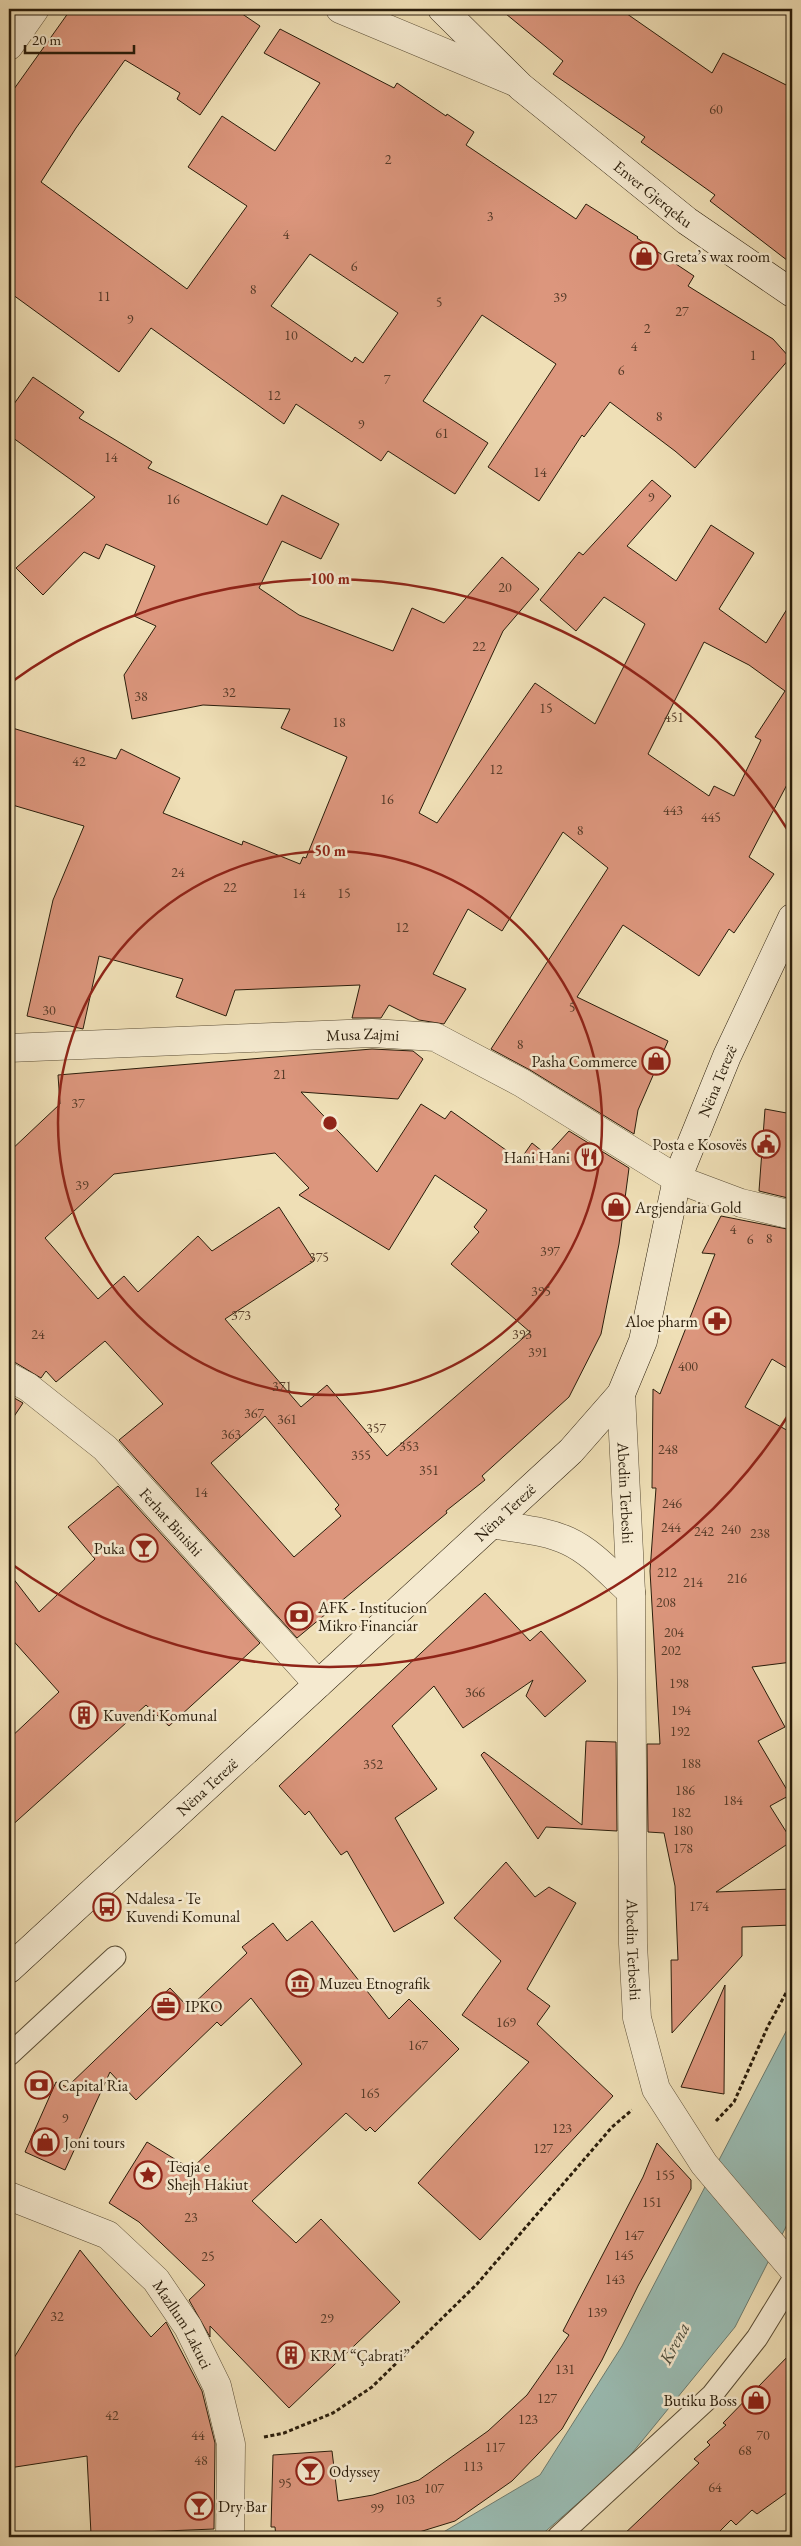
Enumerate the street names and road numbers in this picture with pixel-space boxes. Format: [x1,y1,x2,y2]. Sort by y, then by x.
street label: Enver Gjerqeku [609,155,697,233]
street label: Musa Zajmi [326,1022,400,1045]
street label: Nëna Terezë [693,1041,741,1120]
street label: Abedin Terbeshi [613,1441,639,1544]
street label: Nëna Terezë [469,1479,540,1546]
street label: Ferhat Binishi [135,1483,208,1560]
street label: Nëna Terezë [172,1753,242,1820]
street label: Abedin Terbeshi [622,1898,647,2001]
street label: Mazllum Lakuci [148,2276,217,2372]

